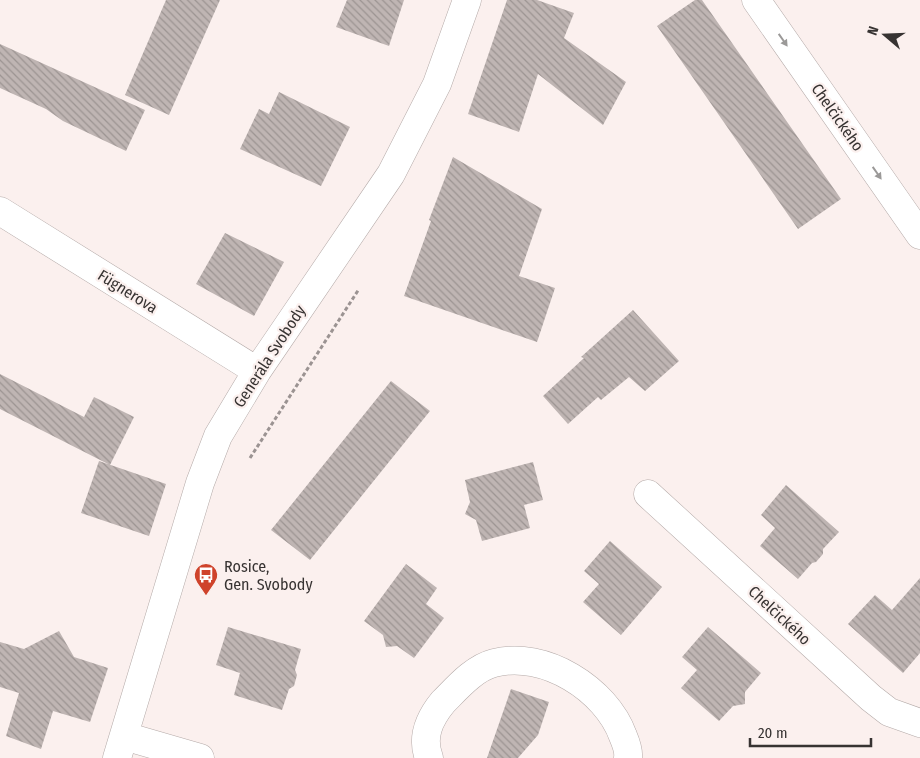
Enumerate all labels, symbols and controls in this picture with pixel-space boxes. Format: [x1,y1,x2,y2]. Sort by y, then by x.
north arrow [860,10,910,60]
text: N [864,24,883,38]
one-way arrow [778,33,788,47]
street label: Chelčického [807,80,868,155]
one-way arrow [872,166,882,180]
street label: Fügnerova [94,266,161,317]
street label: Generála Svobody [229,301,310,411]
place label: Rosice, Gen. Svobody [224,557,313,594]
bus stop icon: Rosice, Gen. Svobody [193,562,219,596]
street label: Chelčického [745,582,815,649]
scale bar [750,716,871,748]
text: 20 m [758,724,788,742]

